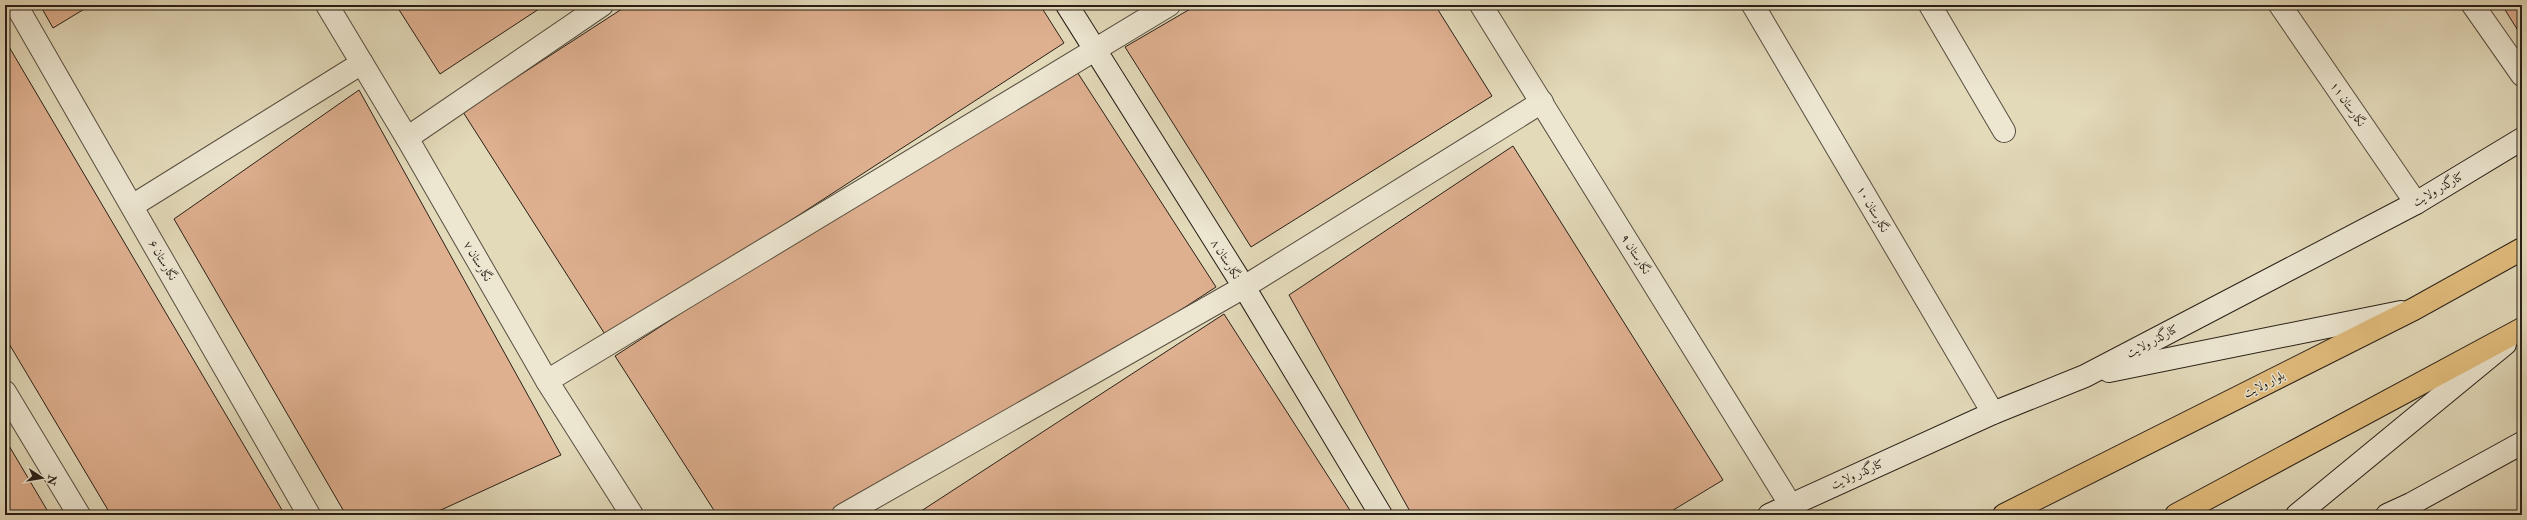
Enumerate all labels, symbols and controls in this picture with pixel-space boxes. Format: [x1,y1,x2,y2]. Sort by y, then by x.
street label: نگارستان ۱۱ [2327,78,2369,130]
street label: کنارگذر ولایت [2409,167,2466,210]
street label: نگارستان ۱۰ [1853,183,1893,235]
street label: نگارستان ۹ [1617,231,1655,277]
street label: نگارستان ۸ [1207,236,1245,282]
street label: نگارستان ۶ [145,237,181,283]
street label: نگارستان ۷ [460,238,496,284]
street label: کنارگذر ولایت [2123,320,2181,361]
street label: بلوار ولایت [2241,368,2287,401]
street label: کنارگذر ولایت [1828,454,1886,493]
north arrow [22,458,62,498]
text: N [44,473,59,487]

